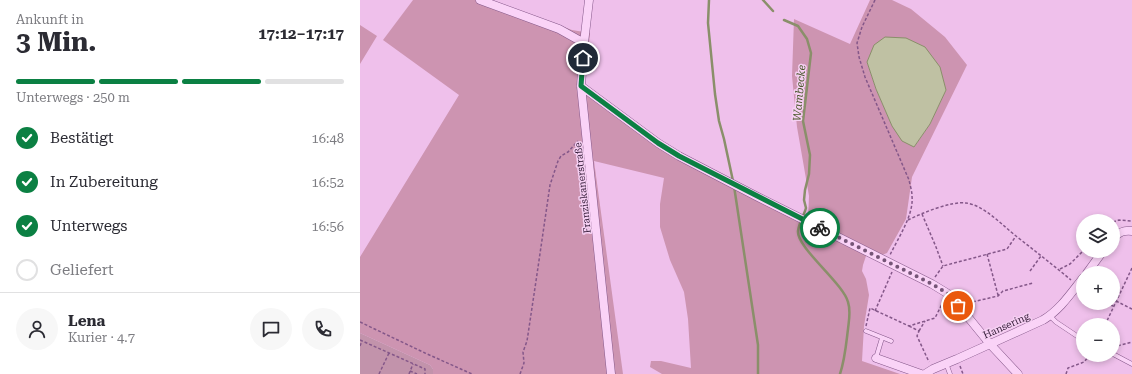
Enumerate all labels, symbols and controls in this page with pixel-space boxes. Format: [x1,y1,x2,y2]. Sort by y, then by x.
text: Ankunft in [16,12,84,27]
text: 17:12–17:17 [258,25,344,43]
text: 3 Min. [16,27,97,57]
pin [566,41,600,75]
icon: home [572,47,594,69]
water label: Wambecke [791,64,808,122]
text: Unterwegs · 250 m [16,90,130,105]
icon: check [16,127,38,149]
text: Bestätigt [50,129,114,147]
text: 16:48 [312,131,344,146]
street label: Franziskanerstraße [572,141,593,234]
icon: check [16,171,38,193]
text: In Zubereitung [50,173,158,191]
text: 16:52 [312,175,344,190]
courier [800,208,840,248]
map controls [1076,214,1120,362]
button: layers [1076,214,1120,258]
icon: check [16,215,38,237]
text: Unterwegs [50,217,127,235]
icon: bike [809,217,831,239]
text: 16:56 [312,219,344,234]
text: Geliefert [50,261,114,279]
button: + [1076,266,1120,310]
pin [941,289,975,323]
icon: bag [947,295,969,317]
button: person [16,308,58,350]
button: chat [250,308,292,350]
button: phone [302,308,344,350]
street label: Hansering [981,310,1031,341]
text: Lena [68,312,105,330]
button: − [1076,318,1120,362]
text: Kurier · 4.7 [68,330,135,345]

